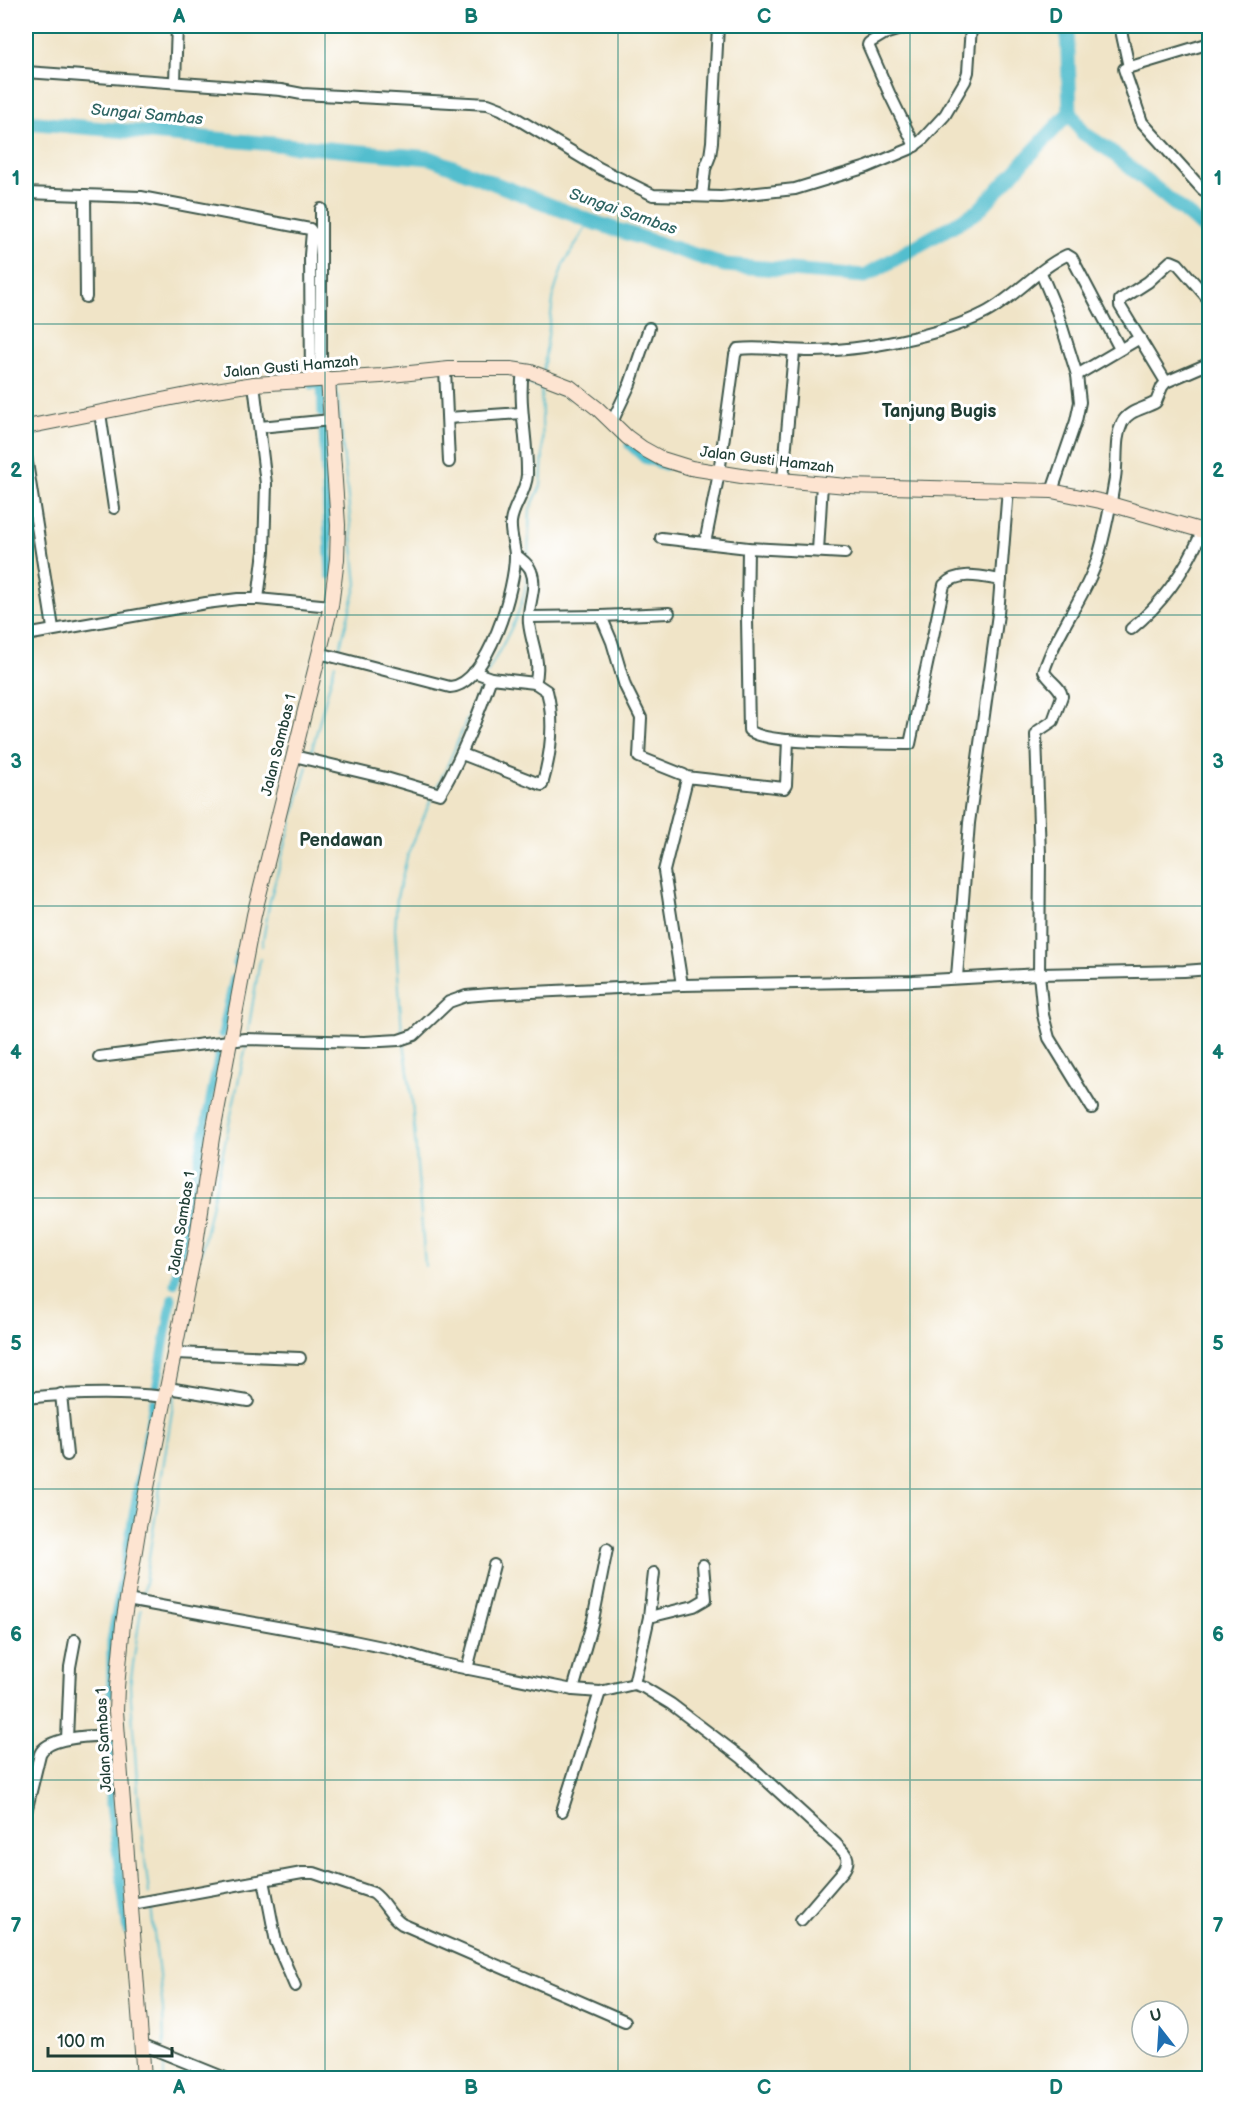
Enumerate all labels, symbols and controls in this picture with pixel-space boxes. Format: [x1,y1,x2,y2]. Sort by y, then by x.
text: A [172,5,186,29]
text: B [464,5,478,29]
text: C [757,5,771,29]
text: D [1049,5,1063,29]
water label: Sungai Sambas [90,101,204,129]
text: 1 [12,167,20,191]
text: 1 [1214,167,1222,191]
water label: Sungai Sambas [567,185,679,239]
street label: Jalan Gusti Hamzah [223,352,359,382]
district label: Tanjung Bugis [882,401,997,422]
street label: Jalan Gusti Hamzah [699,442,835,478]
text: 2 [10,459,22,483]
text: 2 [1212,459,1224,483]
street label: Jalan Sambas 1 [257,692,301,798]
text: 3 [10,750,22,774]
text: 3 [1212,750,1224,774]
district label: Pendawan [299,830,383,851]
text: 4 [10,1041,22,1065]
text: 4 [1212,1041,1224,1065]
street label: Jalan Sambas 1 [164,1170,200,1276]
text: 5 [10,1332,22,1356]
text: 5 [1212,1332,1224,1356]
text: 6 [10,1623,22,1647]
text: 6 [1212,1623,1224,1647]
street label: Jalan Sambas 1 [92,1687,116,1793]
text: 7 [10,1914,22,1938]
text: 7 [1212,1914,1224,1938]
north arrow [1130,1999,1190,2059]
text: U [1148,2005,1164,2027]
scale bar [48,2020,172,2058]
text: 100 m [57,2031,105,2052]
text: A [172,2076,186,2100]
text: B [464,2076,478,2100]
text: C [757,2076,771,2100]
text: D [1049,2076,1063,2100]

